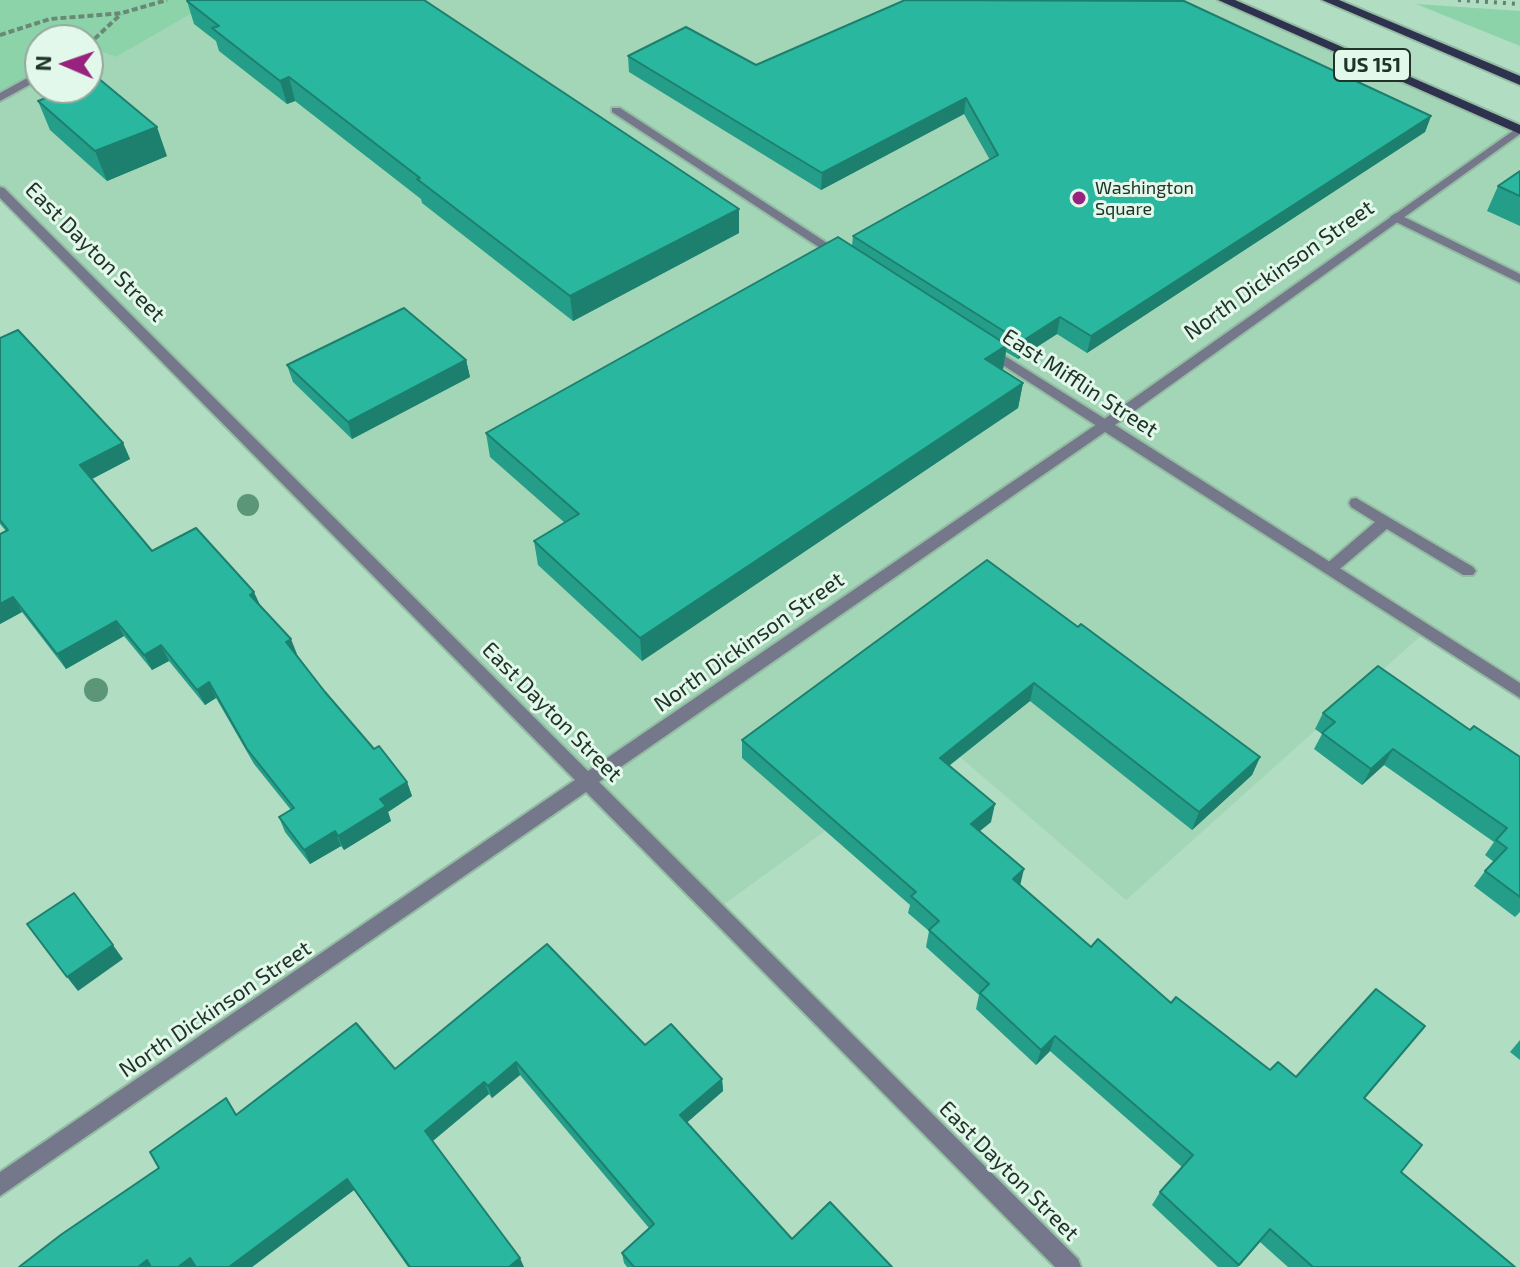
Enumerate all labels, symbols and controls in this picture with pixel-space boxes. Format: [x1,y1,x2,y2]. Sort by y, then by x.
north arrow [24,24,104,104]
road number: US 151 [1334,49,1410,81]
text: N [29,55,55,72]
street label: East Dayton Street [20,177,170,327]
place label: Washington Square [1095,177,1194,220]
marker: Washington Square [1070,189,1088,207]
street label: North Dickinson Street [1179,194,1379,346]
street label: East Mifflin Street [997,323,1163,443]
street label: North Dickinson Street [649,566,849,718]
street label: East Dayton Street [477,637,627,787]
street label: North Dickinson Street [114,935,316,1083]
street label: East Dayton Street [934,1096,1084,1246]

